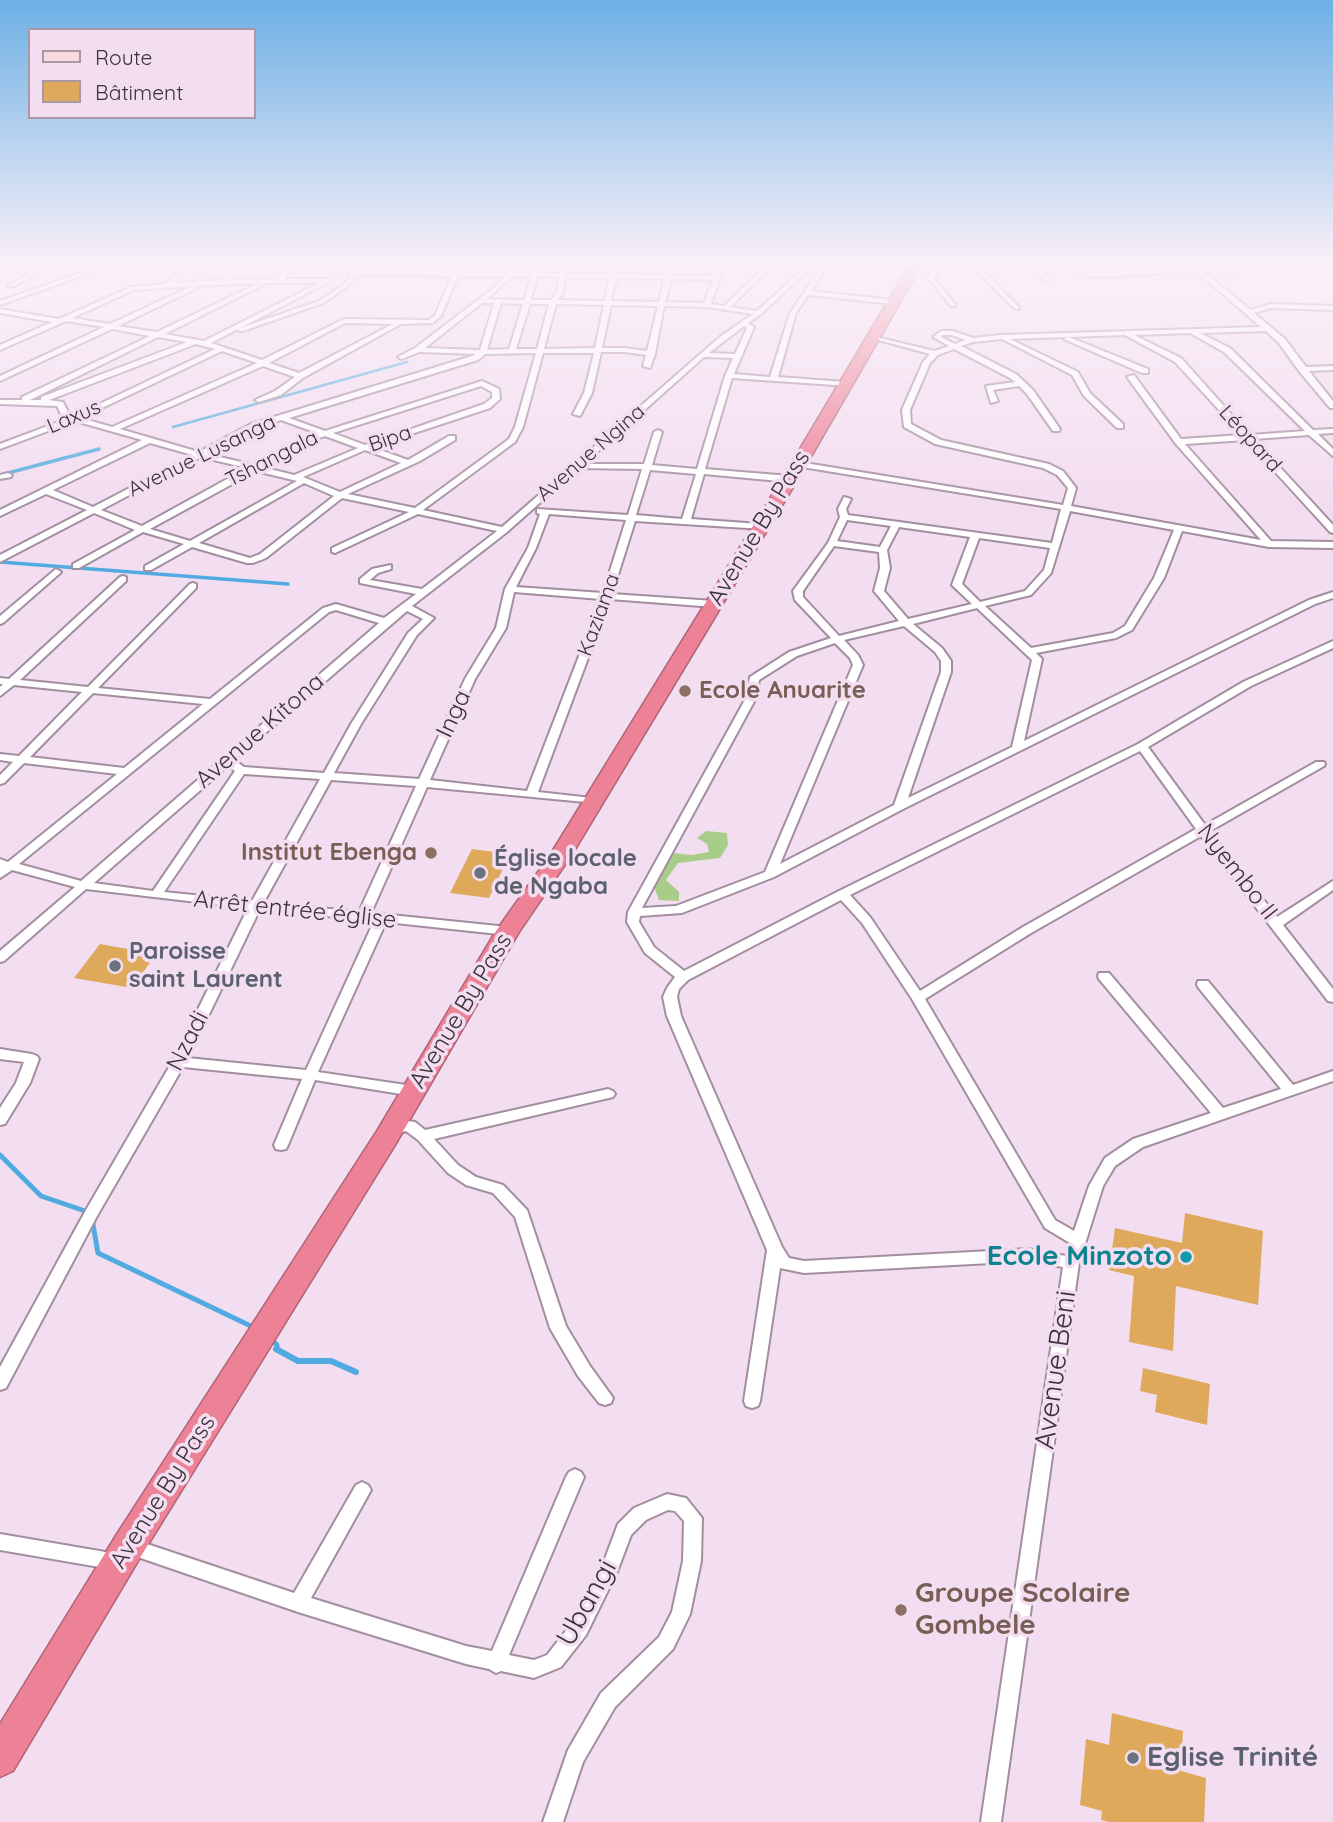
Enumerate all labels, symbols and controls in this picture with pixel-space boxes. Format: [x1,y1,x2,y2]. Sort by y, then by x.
legend [28,28,256,119]
text: Route [95,44,152,70]
text: Bâtiment [95,79,183,105]
street label: Laxus [43,395,105,439]
street label: Avenue Ngina [532,399,650,507]
street label: Léopard [1213,400,1287,478]
street label: Avenue Lusanga [124,409,280,503]
street label: Bipa [365,420,415,458]
street label: Tshangala [222,425,322,493]
street label: Avenue By Pass [701,445,817,611]
street label: Kaziama [572,570,626,660]
street label: Avenue Kitona [190,667,330,795]
place label: Ecole Anuarite [699,677,866,705]
marker: Ecole Anuarite [677,683,693,699]
street label: Inga [431,686,477,742]
street label: Nyembo II [1191,818,1283,926]
place label: Institut Ebenga [241,839,417,867]
marker: Institut Ebenga [423,845,439,861]
place label: Église locale de Ngaba [494,845,637,901]
marker: Église locale de Ngaba [472,865,488,881]
street label: Arrêt entrée église [192,885,398,935]
street label: Avenue By Pass [403,928,519,1094]
place label: Paroisse saint Laurent [129,938,283,994]
marker: Paroisse saint Laurent [107,958,123,974]
street label: Nzadi [161,1006,215,1076]
place label: Ecole Minzoto [987,1240,1172,1274]
marker: Ecole Minzoto [1178,1249,1194,1265]
street label: Avenue Beni [1028,1289,1084,1451]
street label: Avenue By Pass [104,1410,222,1574]
street label: Ubangi [550,1554,624,1652]
place label: Groupe Scolaire Gombele [915,1577,1130,1643]
marker: Groupe Scolaire Gombele [893,1602,909,1618]
place label: Eglise Trinité [1147,1741,1318,1775]
marker: Eglise Trinité [1125,1750,1141,1766]

